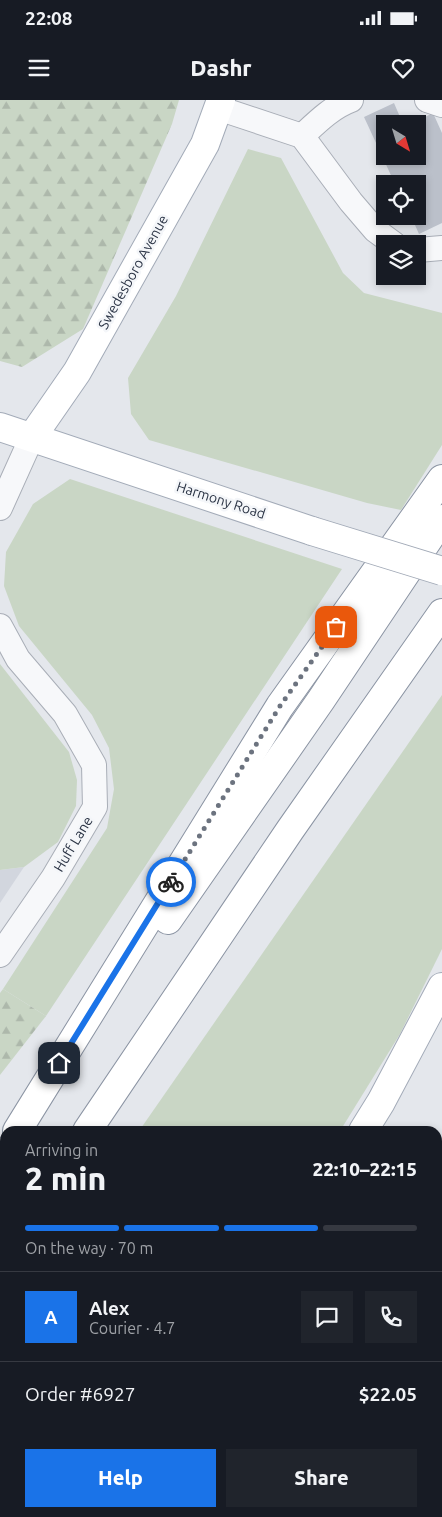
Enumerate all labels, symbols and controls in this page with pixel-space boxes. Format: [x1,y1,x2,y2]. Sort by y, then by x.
text: 22:08 [25,7,73,29]
icon: menu [25,54,53,82]
icon: heart [389,54,417,82]
text: Dashr [190,55,252,80]
north arrow [376,115,426,165]
map controls [376,115,426,285]
button: locate [376,175,426,225]
street label: Swedesboro Avenue [95,212,171,332]
button: layers [376,235,426,285]
street label: Harmony Road [174,478,268,522]
pin [315,606,357,648]
icon: bag [322,613,350,641]
street label: Huff Lane [50,813,96,875]
courier [146,857,196,907]
icon: bike [157,868,185,896]
pin [38,1042,80,1084]
icon: home [45,1049,73,1077]
text: Arriving in [25,1141,98,1159]
text: 22:10–22:15 [312,1158,417,1180]
text: 2 min [25,1160,106,1196]
text: On the way · 70 m [25,1239,153,1257]
button: chat [301,1291,353,1343]
button: phone [365,1291,417,1343]
text: Alex [89,1297,129,1319]
text: A [44,1306,58,1328]
text: Courier · 4.7 [89,1319,175,1337]
text: Order #6927 [25,1383,135,1405]
text: $22.05 [359,1383,417,1405]
button: Help [25,1449,216,1507]
button: Share [226,1449,417,1507]

